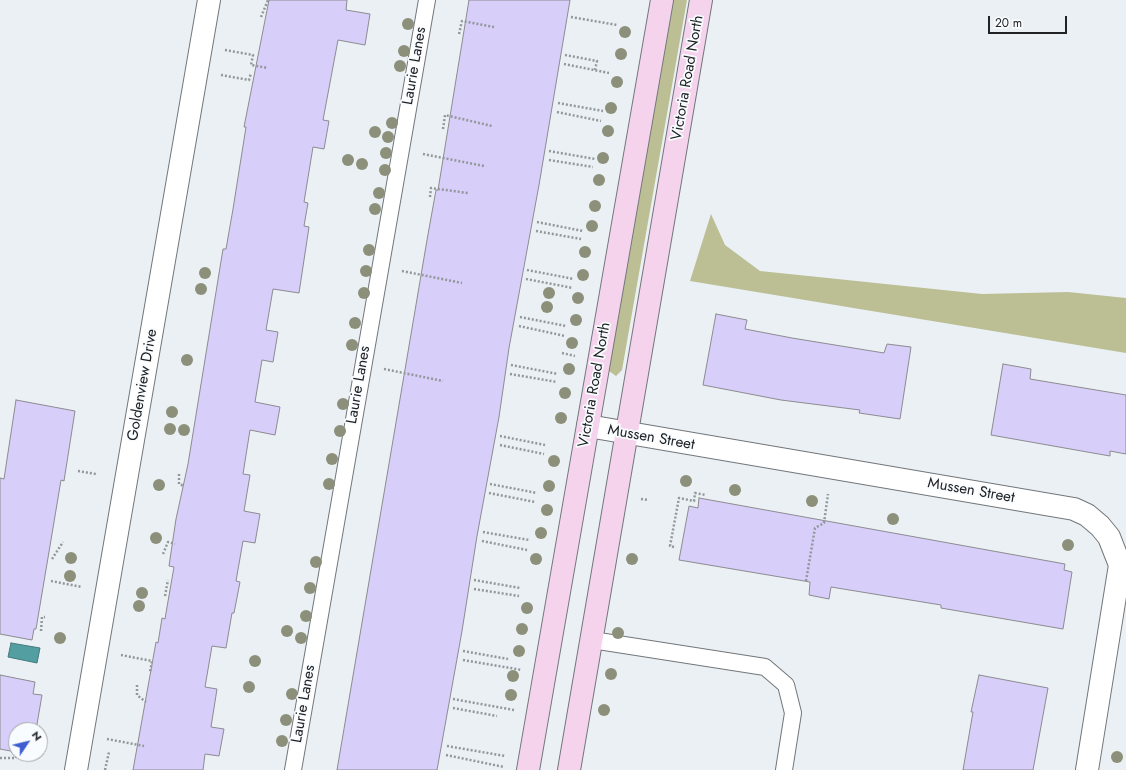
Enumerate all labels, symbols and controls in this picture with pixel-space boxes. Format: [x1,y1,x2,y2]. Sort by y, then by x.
scale bar [990,8,1069,34]
street label: Victoria Road North [668,14,708,142]
text: 20 m [995,14,1022,32]
street label: Laurie Lanes [399,26,431,106]
street label: Victoria Road North [575,321,615,449]
street label: Goldenview Drive [124,328,162,442]
street label: Laurie Lanes [343,345,375,425]
street label: Mussen Street [606,421,696,455]
street label: Mussen Street [926,474,1016,508]
street label: Laurie Lanes [288,664,320,744]
north arrow [8,722,48,762]
text: N [28,728,46,744]

